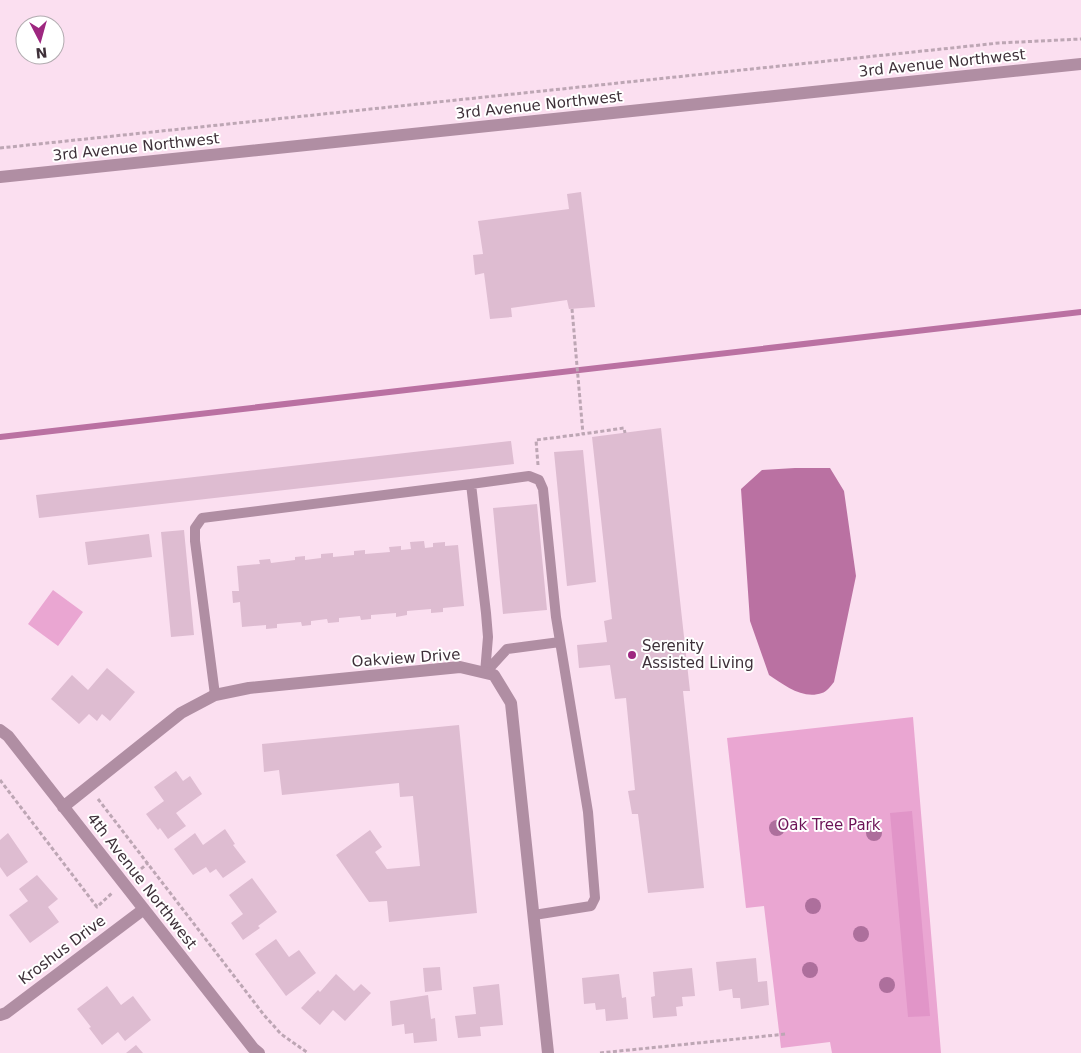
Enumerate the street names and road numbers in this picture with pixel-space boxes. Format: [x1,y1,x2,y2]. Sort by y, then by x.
street label: 3rd Avenue Northwest [858,45,1026,81]
street label: 3rd Avenue Northwest [455,87,623,123]
street label: 3rd Avenue Northwest [52,129,220,165]
street label: Oakview Drive [351,645,461,671]
street label: 4th Avenue Northwest [83,810,201,953]
street label: Kroshus Drive [15,911,109,989]

